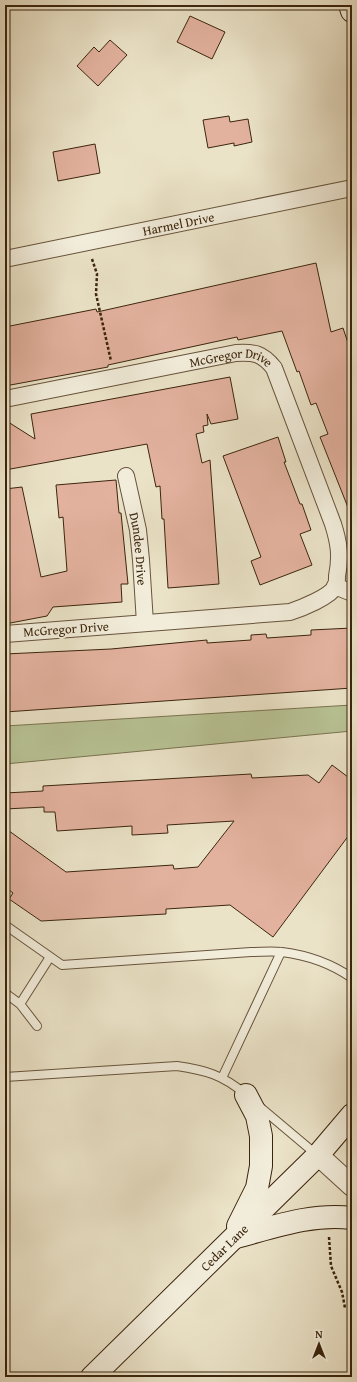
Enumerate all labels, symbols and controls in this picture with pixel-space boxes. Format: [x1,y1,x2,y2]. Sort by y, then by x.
street label: Harmel Drive [141,207,216,240]
street label: McGregor Drive [188,343,278,372]
street label: Dundee Drive [125,510,152,586]
street label: McGregor Drive [23,617,109,641]
street label: Cedar Lane [196,1219,252,1275]
north arrow [299,1324,339,1364]
text: N [315,1326,323,1342]

